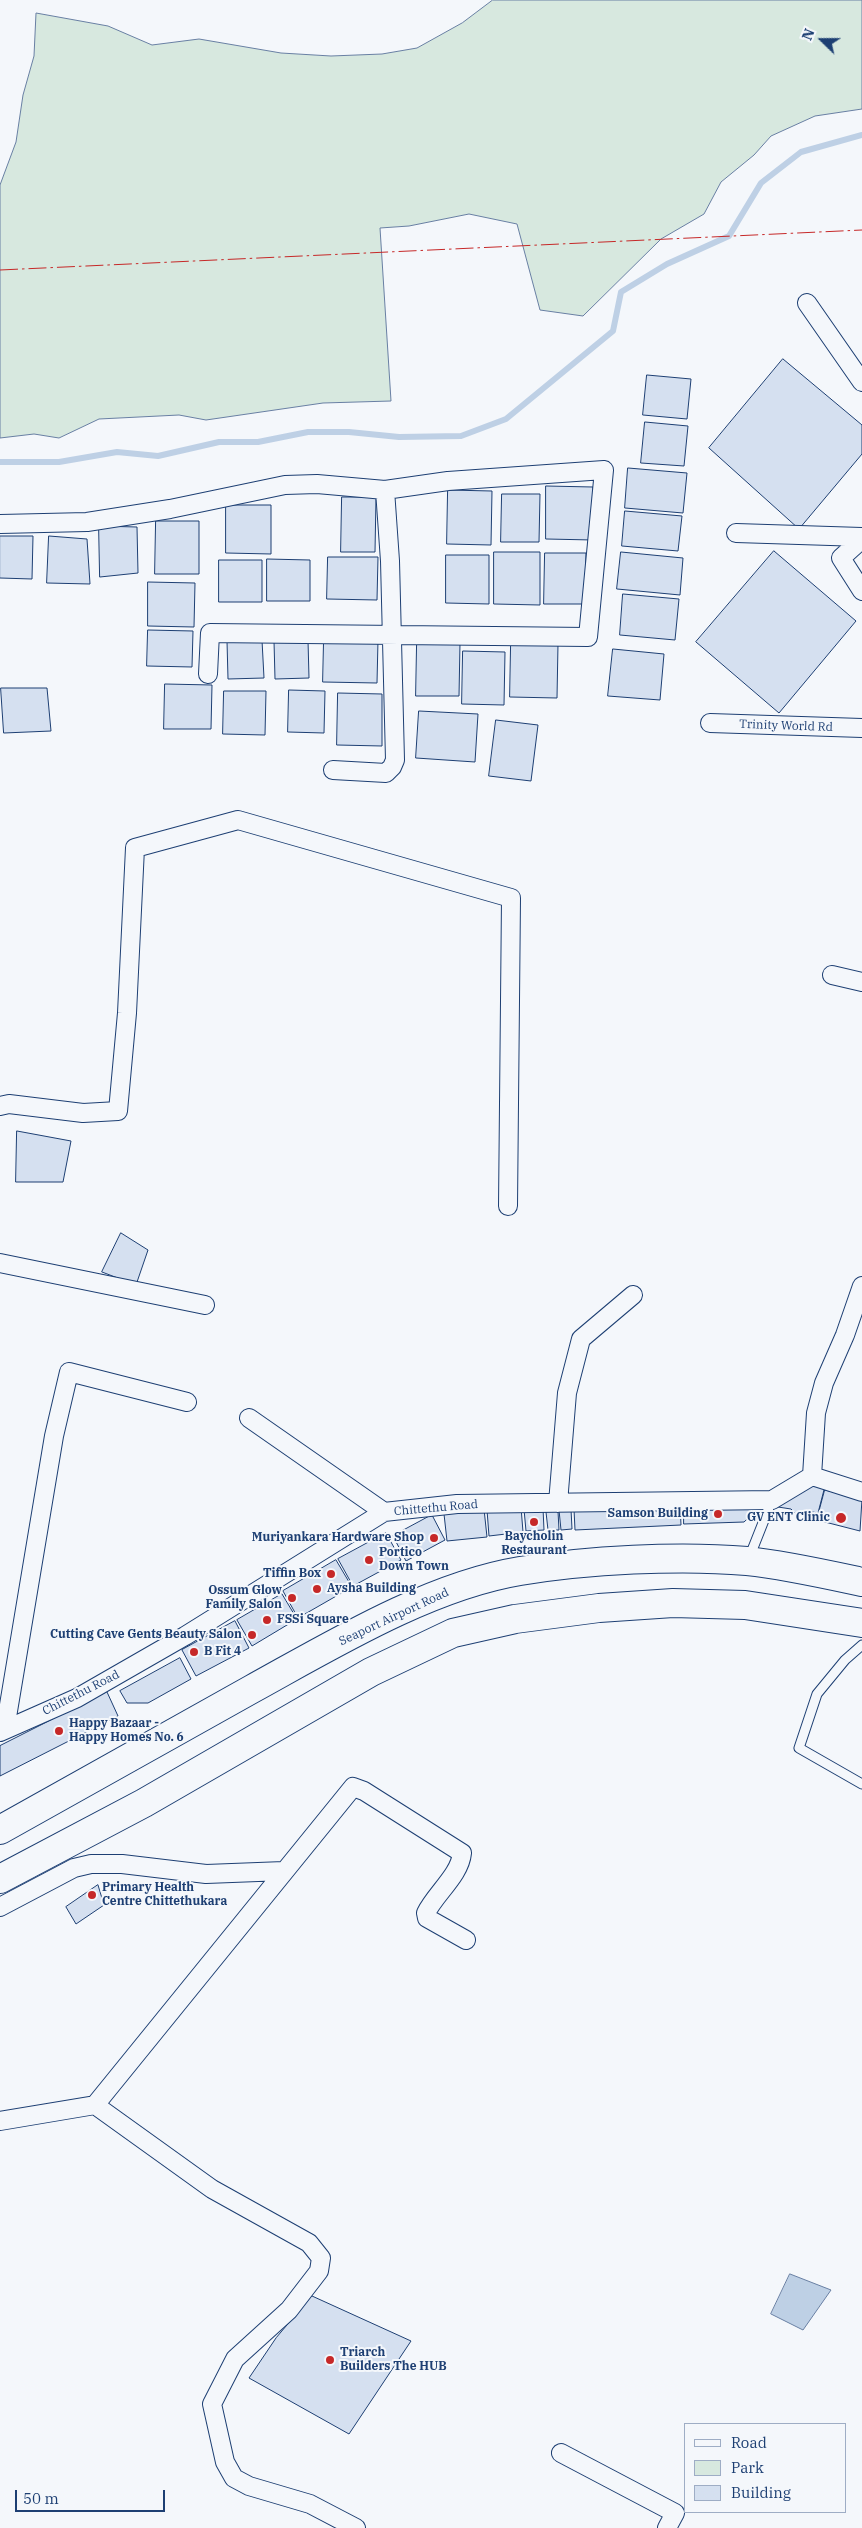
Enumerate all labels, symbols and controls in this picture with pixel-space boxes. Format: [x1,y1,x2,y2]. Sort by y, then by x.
north arrow [797,15,847,65]
text: N [798,26,819,43]
street label: Trinity World Rd [739,717,833,735]
street label: Chittethu Road [393,1497,479,1519]
place label: Samson Building [608,1507,708,1521]
marker: Samson Building [712,1508,724,1520]
place label: GV ENT Clinic [747,1511,830,1525]
marker: GV ENT Clinic [834,1511,848,1525]
marker: Baycholin Restaurant [528,1516,540,1528]
place label: Baycholin Restaurant [501,1530,567,1558]
place label: Muriyankara Hardware Shop [252,1531,424,1545]
marker: Muriyankara Hardware Shop [428,1532,440,1544]
place label: Portico Down Town [379,1546,449,1574]
marker: Portico Down Town [363,1554,375,1566]
place label: Tiffin Box [263,1567,321,1581]
marker: Tiffin Box [325,1568,337,1580]
place label: Aysha Building [327,1582,416,1596]
marker: Aysha Building [311,1583,323,1595]
place label: Ossum Glow Family Salon [206,1584,282,1612]
street label: Seaport Airport Road [337,1585,451,1649]
marker: Ossum Glow Family Salon [286,1592,298,1604]
place label: FSSi Square [277,1613,349,1627]
marker: FSSi Square [261,1614,273,1626]
place label: Cutting Cave Gents Beauty Salon [50,1628,242,1642]
marker: Cutting Cave Gents Beauty Salon [246,1629,258,1641]
place label: B Fit 4 [204,1645,241,1659]
marker: B Fit 4 [188,1646,200,1658]
street label: Chittethu Road [40,1667,122,1719]
place label: Happy Bazaar - Happy Homes No. 6 [69,1717,184,1745]
marker: Happy Bazaar - Happy Homes No. 6 [53,1725,65,1737]
place label: Primary Health Centre Chittethukara [102,1881,227,1909]
marker: Primary Health Centre Chittethukara [86,1889,98,1901]
place label: Triarch Builders The HUB [340,2346,447,2374]
marker: Triarch Builders The HUB [324,2354,336,2366]
legend [684,2423,847,2513]
text: Road [731,2433,767,2452]
text: Park [731,2458,764,2477]
scale bar [18,2480,168,2512]
text: Building [731,2483,791,2502]
text: 50 m [23,2489,59,2508]

